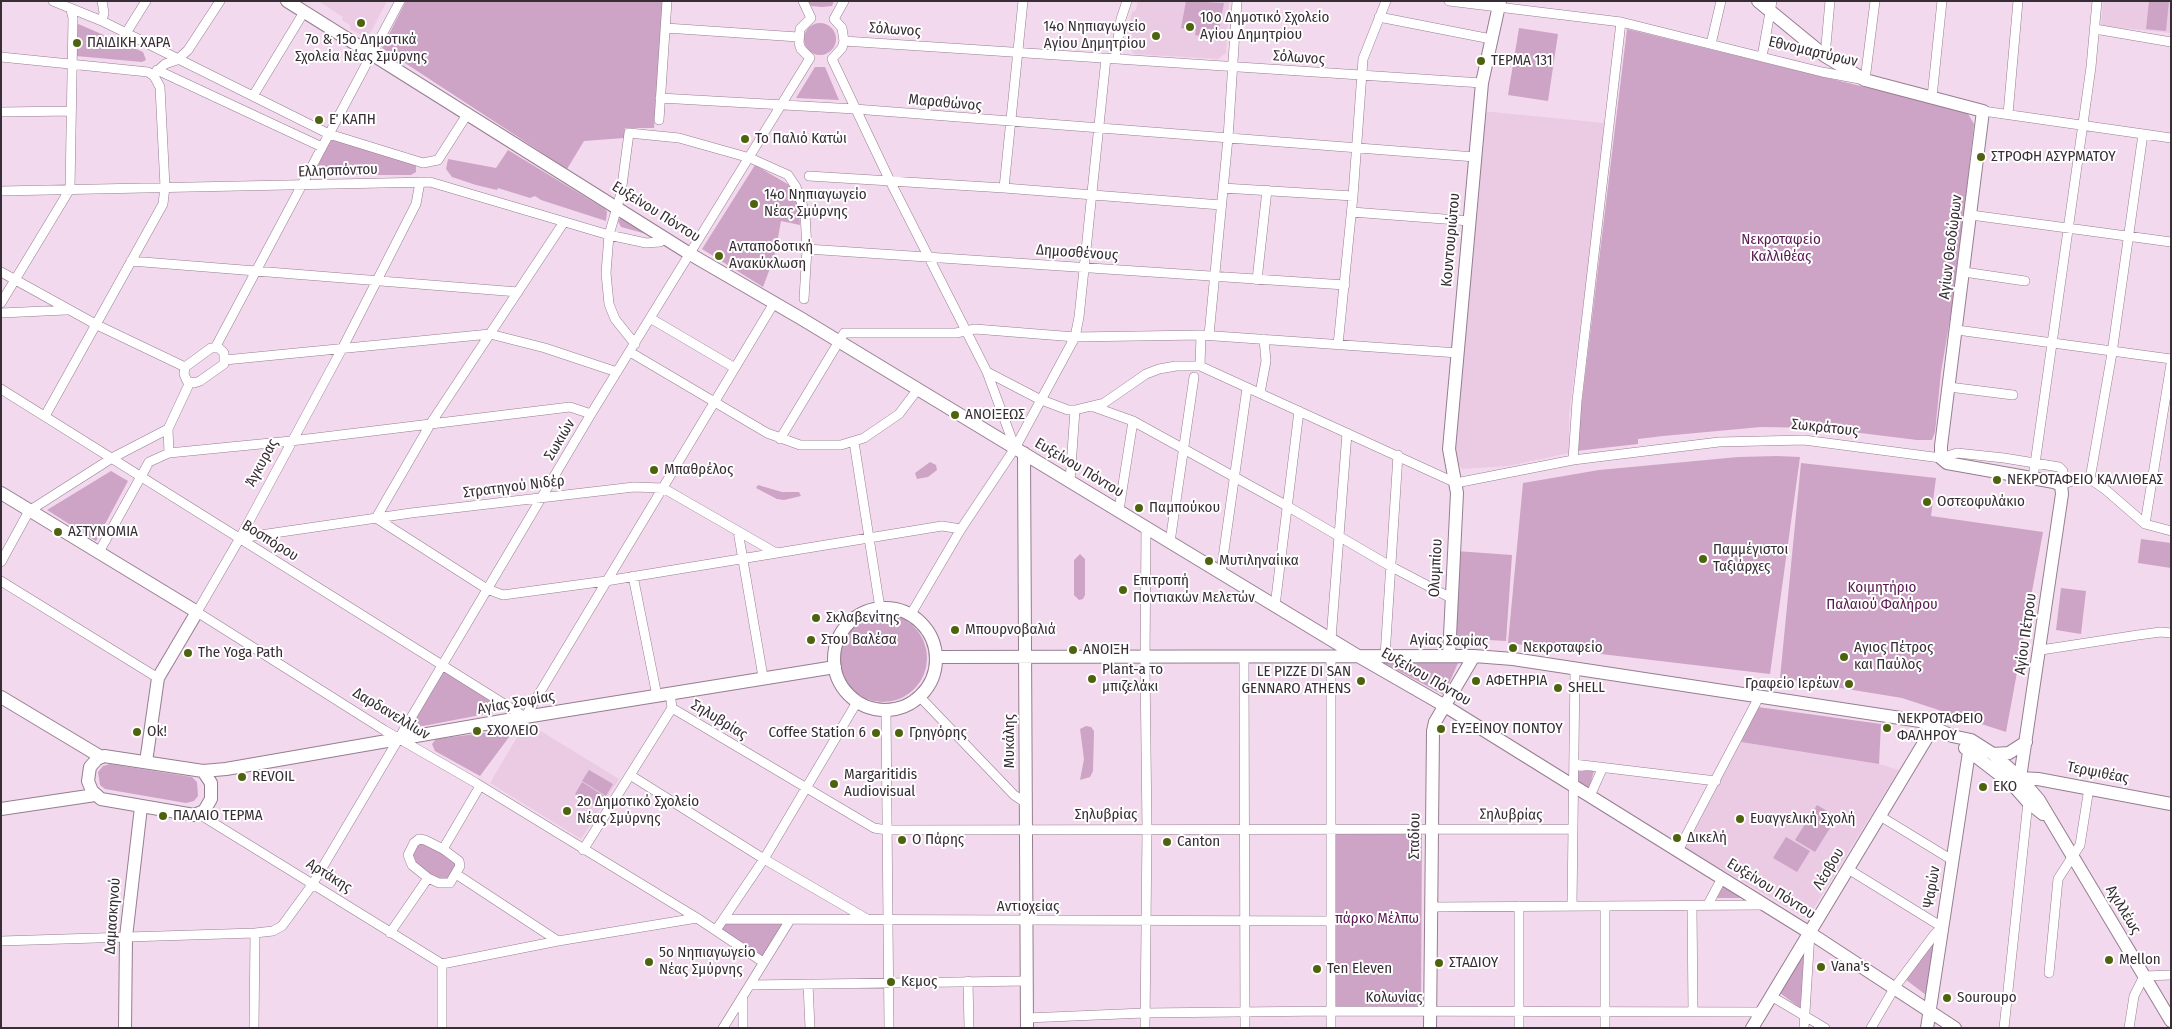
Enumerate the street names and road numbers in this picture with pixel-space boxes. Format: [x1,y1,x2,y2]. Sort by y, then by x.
street label: Σόλωνος [869,19,921,41]
street label: Εθνομαρτύρων [1767,33,1859,71]
street label: Σόλωνος [1273,47,1325,69]
street label: Μαραθώνος [908,91,982,115]
street label: Ελλησπόντου [298,161,378,181]
street label: Ευξείνου Πόντου [609,178,703,246]
street label: Κουντουριώτου [1438,192,1464,288]
street label: Αγίων Θεοδώρων [1936,194,1966,300]
street label: Δημοσθένους [1035,241,1119,265]
street label: Σωκιών [541,416,579,464]
street label: Σωκράτους [1791,416,1859,440]
street label: Ευξείνου Πόντου [1031,434,1127,502]
street label: Άγκυρας [242,436,282,490]
street label: Στρατηγού Νιδέρ [462,472,566,502]
street label: Βοσπόρου [238,517,302,565]
street label: Ολυμπίου [1425,538,1447,598]
street label: Αγίου Πέτρου [2011,592,2041,676]
street label: Αγίας Σοφίας [1410,631,1488,651]
street label: Ευξείνου Πόντου [1378,644,1474,710]
street label: Δαρδανελλίων [349,684,433,744]
street label: Αγίας Σοφίας [476,687,556,719]
street label: Σηλυβρίας [687,696,751,744]
street label: Μυκάλης [1001,714,1019,768]
street label: Τερψιθέας [2066,758,2130,788]
street label: Σηλυβρίας [1479,805,1543,825]
street label: Σηλυβρίας [1075,806,1137,824]
street label: Σταδίου [1406,812,1424,860]
street label: Λέσβου [1810,845,1848,893]
street label: Αρτάκης [303,855,355,897]
street label: Ευξείνου Πόντου [1724,855,1818,923]
street label: Ψαρών [1920,865,1944,909]
street label: Δαμασκηνού [101,877,125,955]
street label: Αχιλλέως [2101,882,2145,938]
street label: Αντιοχείας [997,898,1059,916]
street label: Κολωνίας [1366,989,1422,1007]

